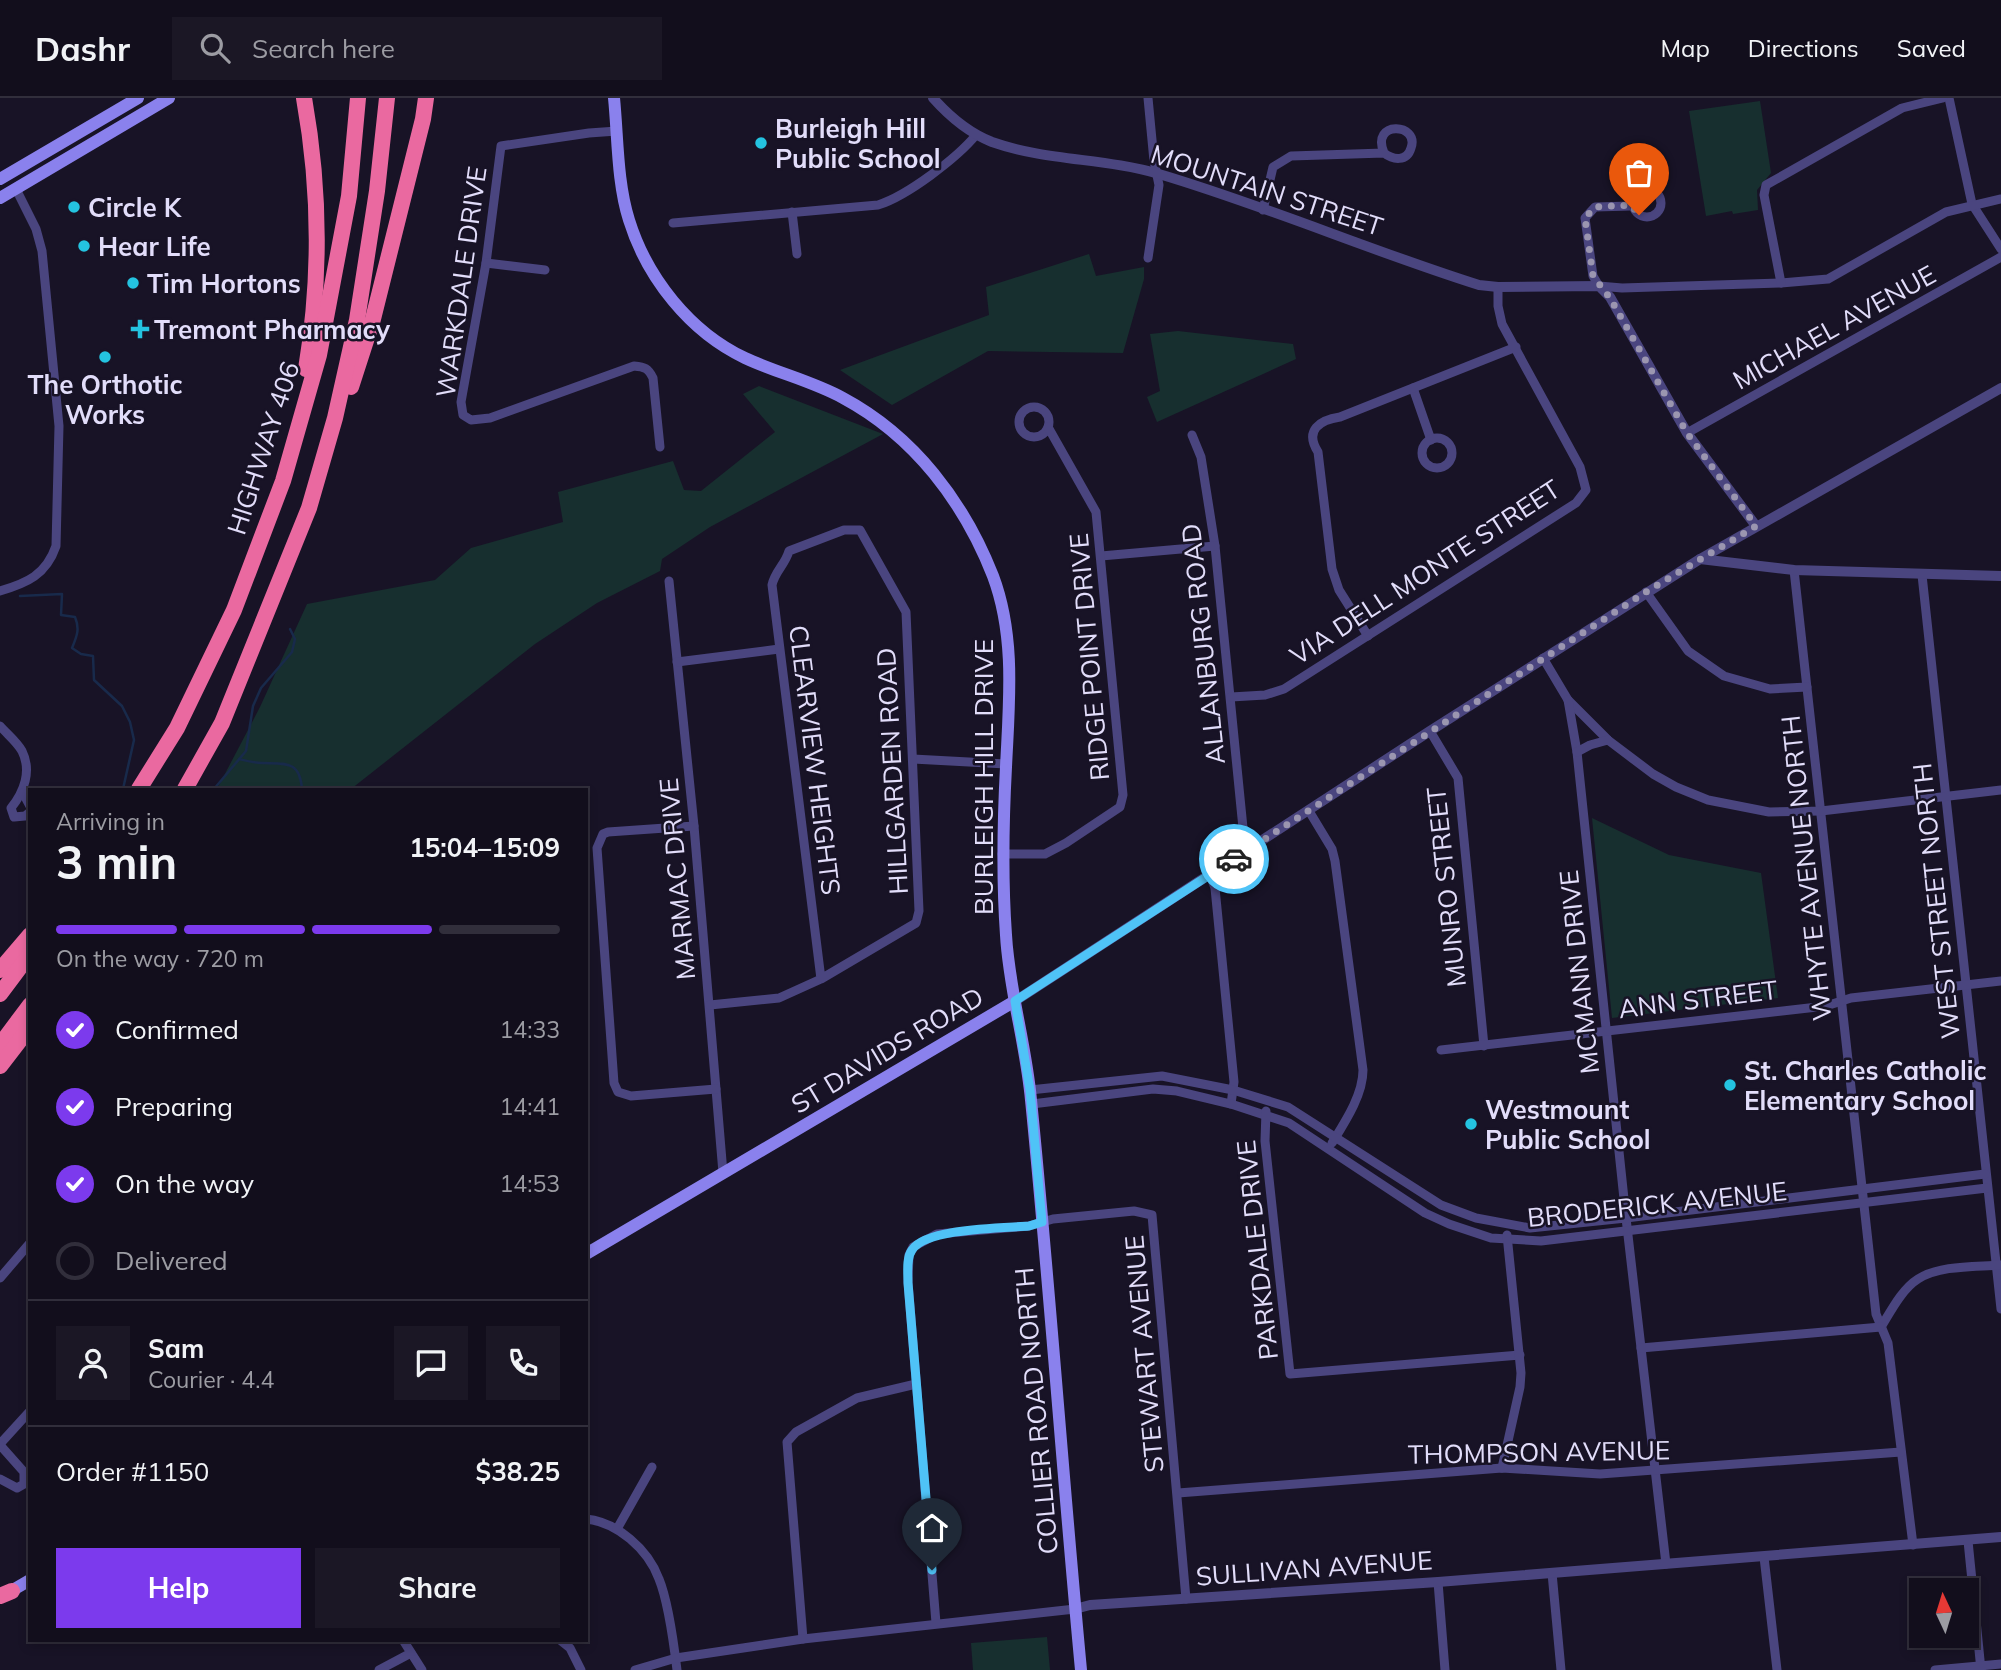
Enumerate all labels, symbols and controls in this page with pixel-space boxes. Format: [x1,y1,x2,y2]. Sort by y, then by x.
search box [172,17,662,80]
text: Dashr [35,28,130,69]
icon: search [196,29,234,67]
text: Search here [252,32,395,65]
text: Map [1660,33,1710,63]
text: Directions [1748,33,1859,63]
text: Saved [1897,33,1966,63]
place label: Burleigh Hill Public School [775,112,941,175]
marker: Burleigh Hill Public School [753,135,769,151]
street label: MOUNTAIN STREET [1147,137,1387,243]
pin [1609,143,1669,215]
icon: bag [1620,154,1658,192]
street label: WARKDALE DRIVE [428,164,494,400]
place label: Circle K [88,191,183,224]
marker: Circle K [66,199,82,215]
place label: Hear Life [98,230,211,263]
marker: Hear Life [76,238,92,254]
street label: MICHAEL AVENUE [1727,258,1941,396]
place label: Tim Hortons [147,267,301,300]
marker: Tim Hortons [125,275,141,291]
place label: Tremont Pharmacy [154,313,391,346]
marker: Tremont Pharmacy [132,321,148,337]
marker: The Orthotic Works [97,349,113,365]
street label: HIGHWAY 406 [220,357,306,539]
place label: The Orthotic Works [27,368,183,431]
street label: VIA DELL MONTE STREET [1284,472,1567,672]
street label: ALLANBURG ROAD [1174,522,1232,766]
street label: RIDGE POINT DRIVE [1062,532,1116,782]
street label: CLEARVIEW HEIGHTS [782,623,848,897]
street label: BURLEIGH HILL DRIVE [967,639,1000,915]
street label: HILLGARDEN ROAD [869,647,915,895]
street label: WHYTE AVENUE NORTH [1774,714,1838,1022]
street label: WEST STREET NORTH [1905,762,1967,1040]
street label: MARMAC DRIVE [652,777,702,981]
street label: MUNRO STREET [1419,785,1473,989]
text: Arriving in [56,807,165,836]
courier [1199,824,1269,894]
text: 15:04–15:09 [409,831,560,864]
text: 3 min [56,833,177,891]
icon: car [1215,840,1253,878]
street label: MCMANN DRIVE [1552,868,1606,1076]
text: On the way · 720 m [56,944,264,973]
street label: ANN STREET [1616,973,1780,1025]
street label: ST DAVIDS ROAD [785,980,989,1120]
icon: check [56,1011,94,1049]
text: Confirmed [115,1013,239,1046]
text: 14:33 [500,1015,560,1044]
place label: St. Charles Catholic Elementary School [1744,1054,1987,1117]
marker: St. Charles Catholic Elementary School [1722,1077,1738,1093]
icon: check [56,1088,94,1126]
text: Preparing [115,1090,233,1123]
text: 14:41 [500,1092,560,1121]
place label: Westmount Public School [1485,1093,1651,1156]
marker: Westmount Public School [1463,1116,1479,1132]
street label: PARKDALE DRIVE [1229,1139,1285,1361]
icon: check [56,1165,94,1203]
text: On the way [115,1167,254,1200]
text: 14:53 [500,1169,560,1198]
street label: BRODERICK AVENUE [1526,1174,1788,1234]
street label: STEWART AVENUE [1117,1234,1171,1474]
text: Delivered [115,1244,228,1277]
street label: COLLIER ROAD NORTH [1007,1266,1065,1556]
button: person [56,1326,130,1400]
button: chat [394,1326,468,1400]
button: phone [486,1326,560,1400]
text: Sam [148,1332,204,1365]
text: Courier · 4.4 [148,1365,274,1394]
street label: THOMPSON AVENUE [1408,1433,1670,1471]
text: Order #1150 [56,1455,209,1488]
text: $38.25 [476,1455,560,1488]
pin [902,1498,962,1570]
icon: home [913,1509,951,1547]
street label: SULLIVAN AVENUE [1195,1543,1433,1593]
button: Help [56,1548,301,1628]
button: Share [315,1548,560,1628]
north arrow [1909,1578,1979,1648]
map controls [1909,1578,1979,1648]

